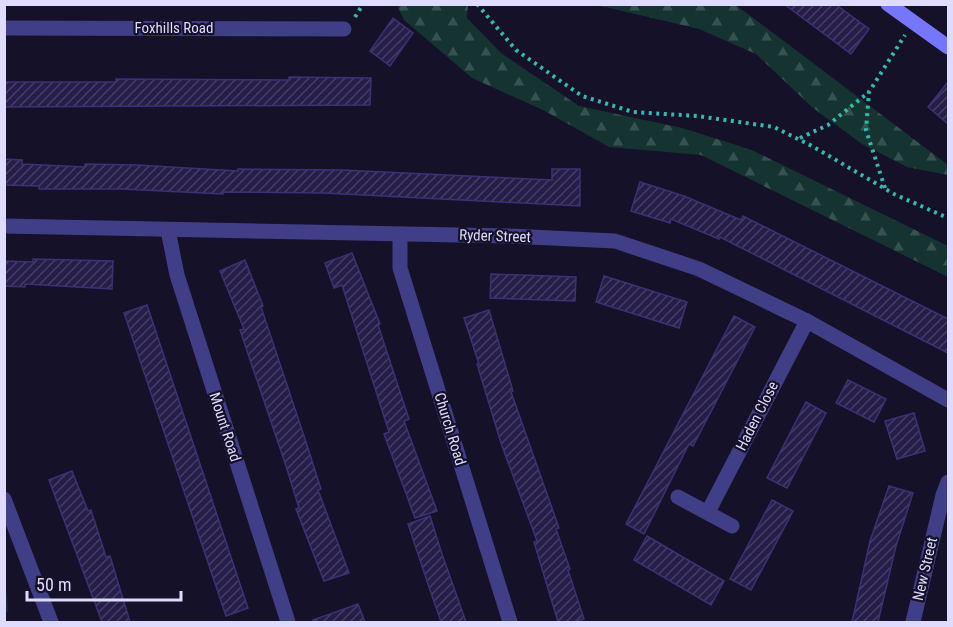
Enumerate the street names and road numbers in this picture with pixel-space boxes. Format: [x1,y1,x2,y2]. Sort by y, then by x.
street label: Foxhills Road [135,19,214,37]
street label: Ryder Street [459,226,531,246]
street label: Haden Close [732,378,782,454]
street label: Mount Road [205,390,245,464]
street label: Church Road [430,390,470,468]
street label: New Street [909,535,941,603]

